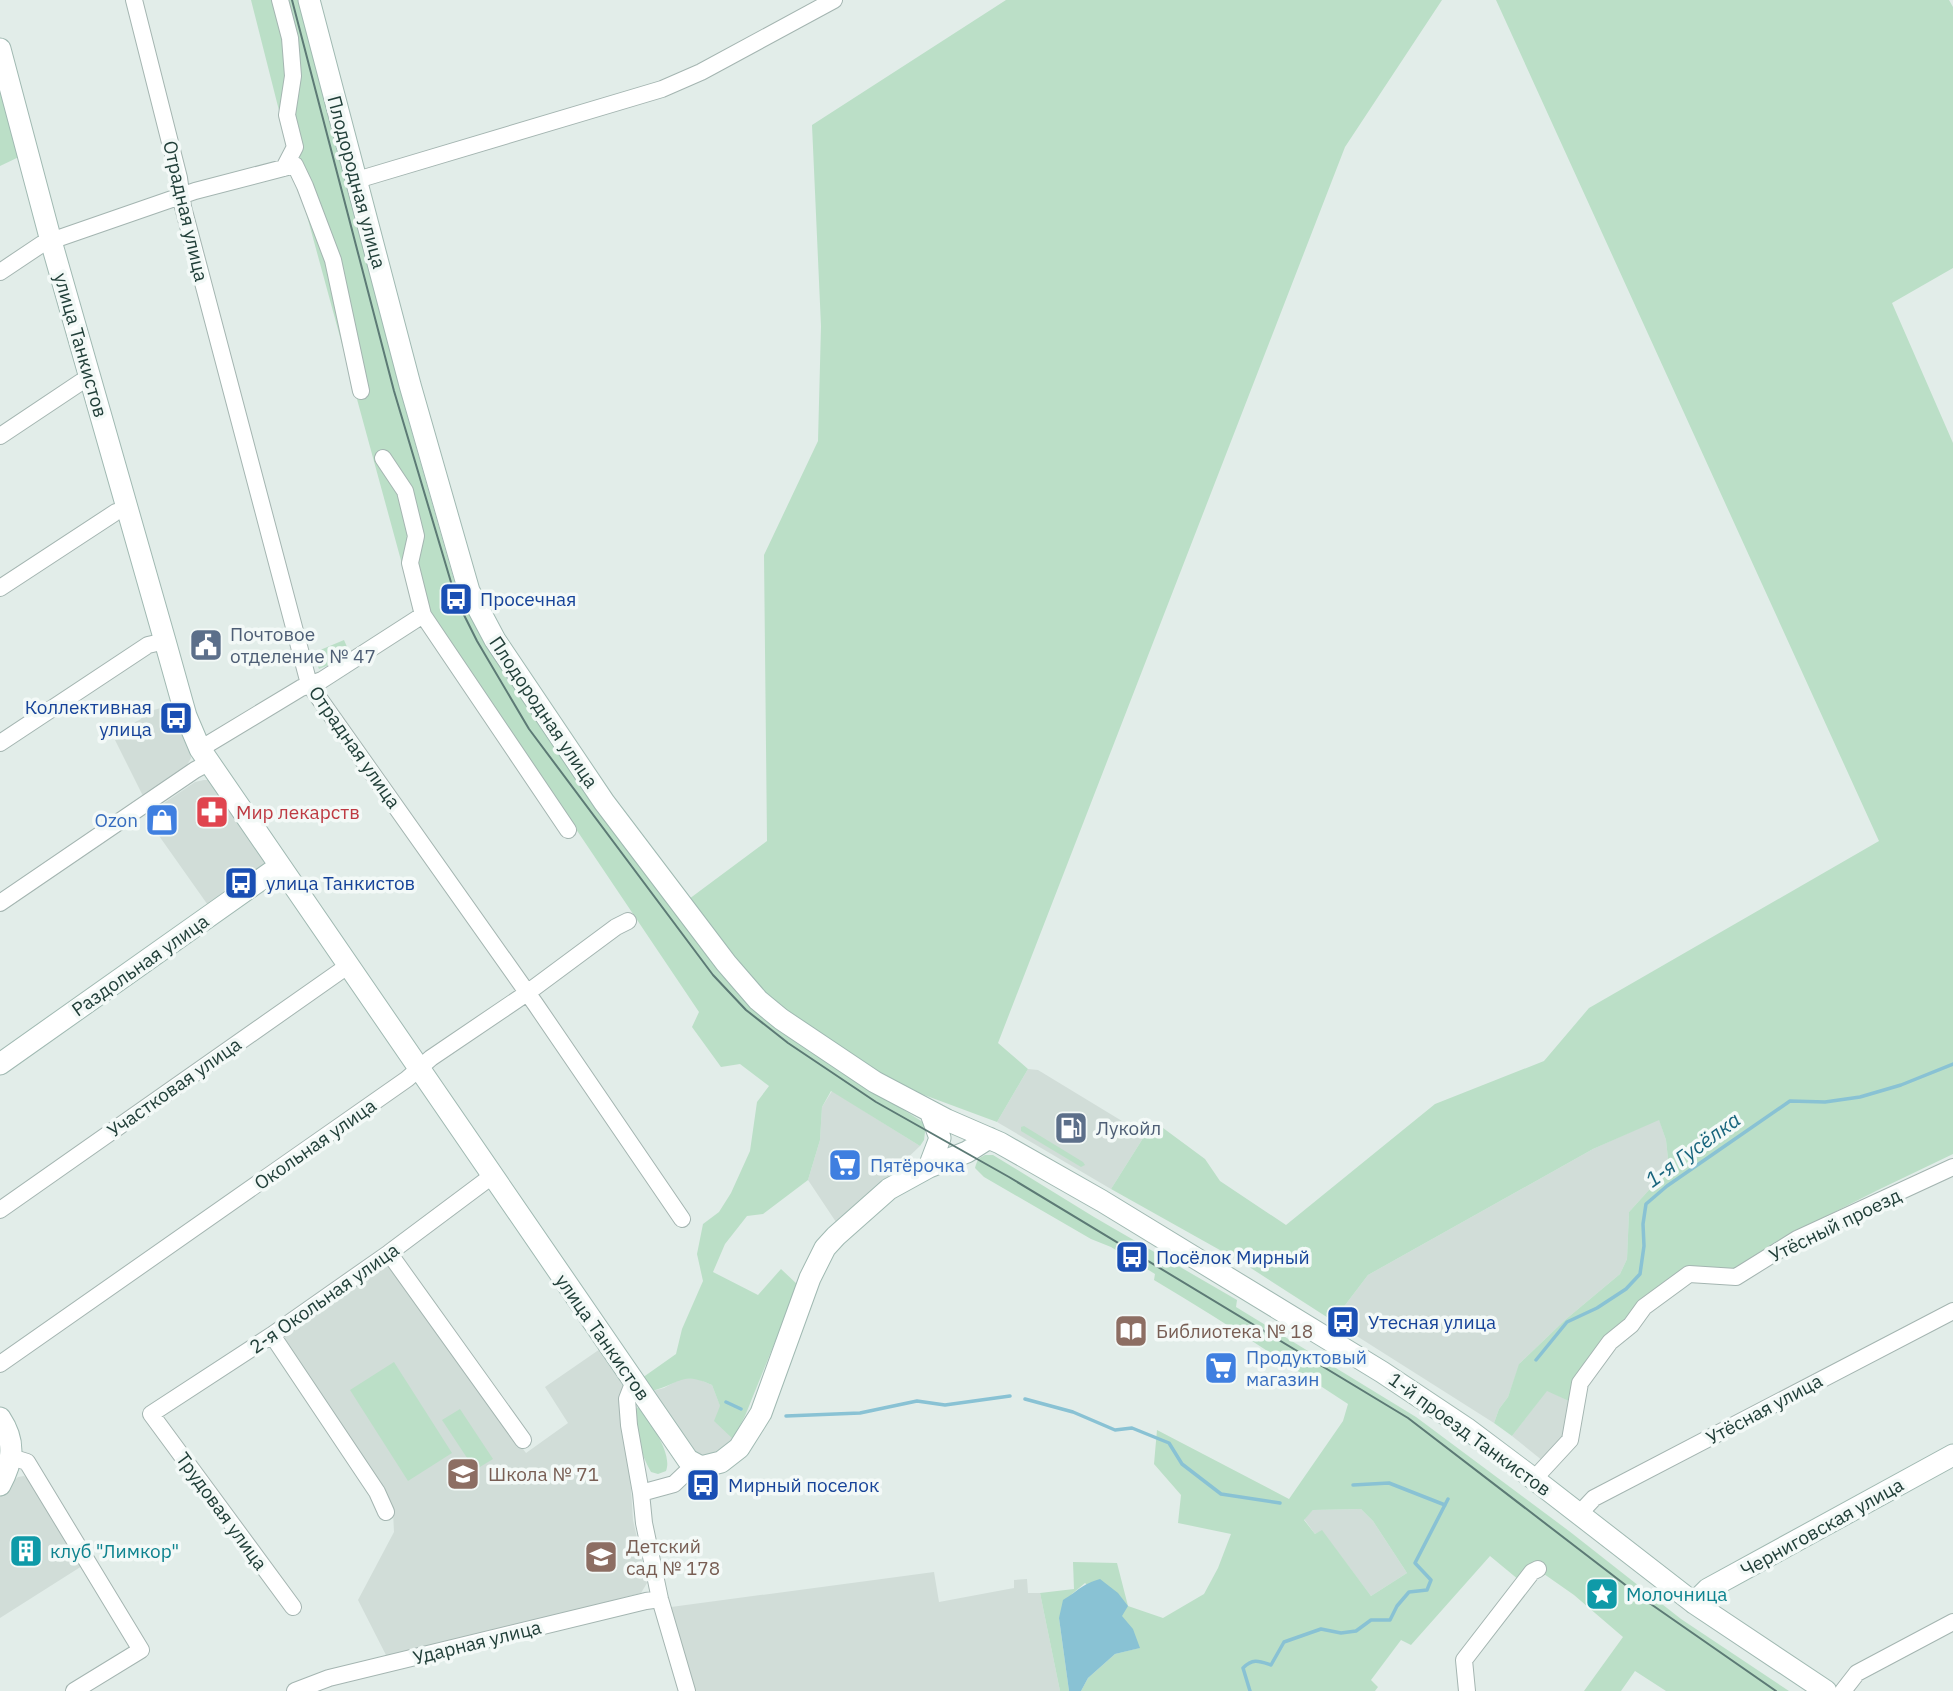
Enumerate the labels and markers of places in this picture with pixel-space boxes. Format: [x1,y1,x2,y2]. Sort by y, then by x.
bus stop icon: Просечная [437,580,475,618]
place label: Просечная [480,587,576,611]
place label: Почтовое отделение № 47 [230,622,376,668]
public building icon: Почтовое отделение № 47 [187,626,225,664]
place label: Коллективная улица [25,695,152,741]
bus stop icon: Коллективная улица [157,699,195,737]
pharmacy icon: Мир лекарств [193,793,231,831]
place label: Мир лекарств [236,800,360,824]
shop icon: Ozon [143,801,181,839]
place label: Ozon [94,808,138,832]
bus stop icon: улица Танкистов [222,864,260,902]
place label: улица Танкистов [266,871,415,895]
fuel station icon: Лукойл [1052,1109,1090,1147]
place label: Лукойл [1096,1116,1161,1140]
supermarket icon: Пятёрочка [826,1146,864,1184]
place label: Пятёрочка [870,1153,965,1177]
bus stop icon: Посёлок Мирный [1113,1238,1151,1276]
place label: Посёлок Мирный [1156,1245,1310,1269]
bus stop icon: Утесная улица [1324,1303,1362,1341]
place label: Утесная улица [1368,1310,1496,1334]
library icon: Библиотека № 18 [1112,1312,1150,1350]
place label: Библиотека № 18 [1156,1319,1313,1343]
place label: Продуктовый магазин [1246,1345,1367,1391]
supermarket icon: Продуктовый магазин [1202,1349,1240,1387]
school or university icon: Школа № 71 [444,1455,482,1493]
place label: Школа № 71 [488,1462,599,1486]
bus stop icon: Мирный поселок [684,1466,722,1504]
place label: Мирный поселок [728,1473,879,1497]
building icon: клуб "Лимкор" [7,1532,45,1570]
place label: Детский сад № 178 [626,1534,720,1580]
school or university icon: Детский сад № 178 [582,1538,620,1576]
place label: клуб "Лимкор" [50,1539,179,1563]
place icon: Молочница [1583,1575,1621,1613]
place label: Молочница [1626,1582,1727,1606]

